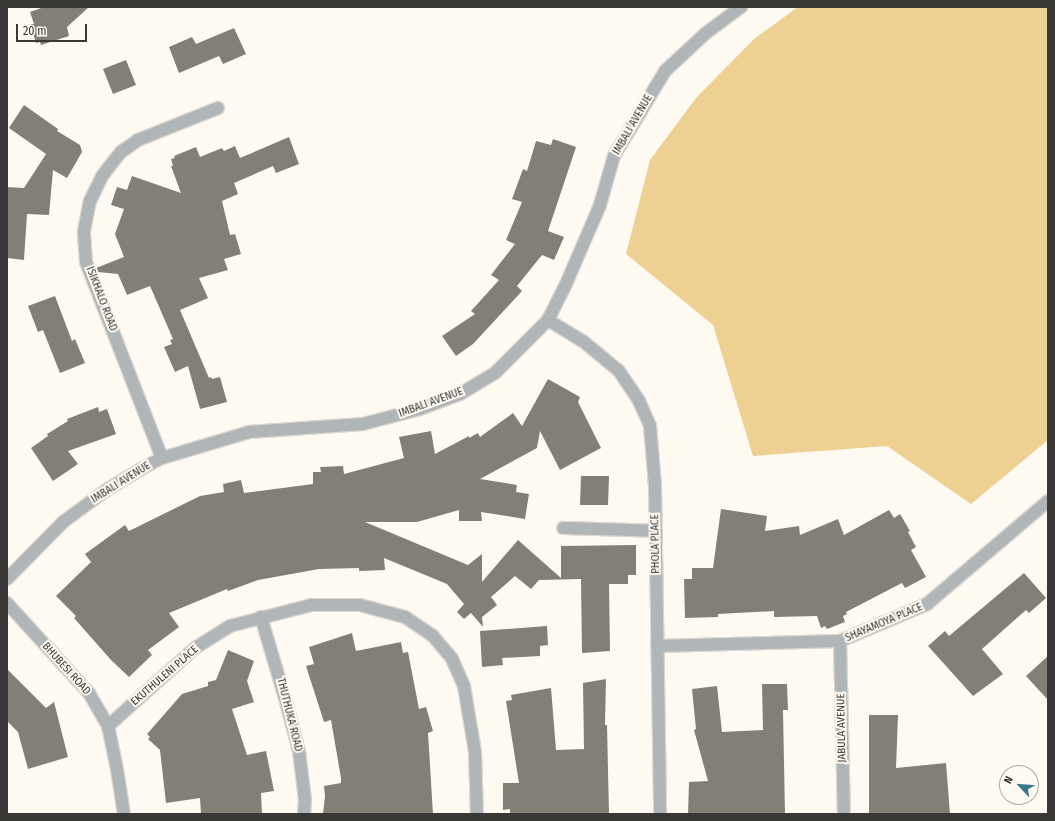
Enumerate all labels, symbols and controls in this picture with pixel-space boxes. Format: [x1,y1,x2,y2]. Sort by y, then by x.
scale bar [18,16,89,42]
text: 20 m [23,24,47,38]
street label: IMBALI AVENUE [610,92,656,158]
street label: ISIKHALO ROAD [83,265,119,333]
street label: IMBALI AVENUE [397,385,465,421]
street label: IMBALI AVENUE [89,460,153,506]
street label: PHOLA PLACE [649,514,663,574]
street label: SHAYAMOYA PLACE [843,601,925,645]
street label: BHUBESI ROAD [39,640,93,698]
street label: EKUTHULENI PLACE [129,643,201,709]
street label: THUTHUKA ROAD [273,677,305,753]
street label: JABULA AVENUE [835,693,849,763]
north arrow [999,765,1039,805]
text: N [1001,774,1016,786]

